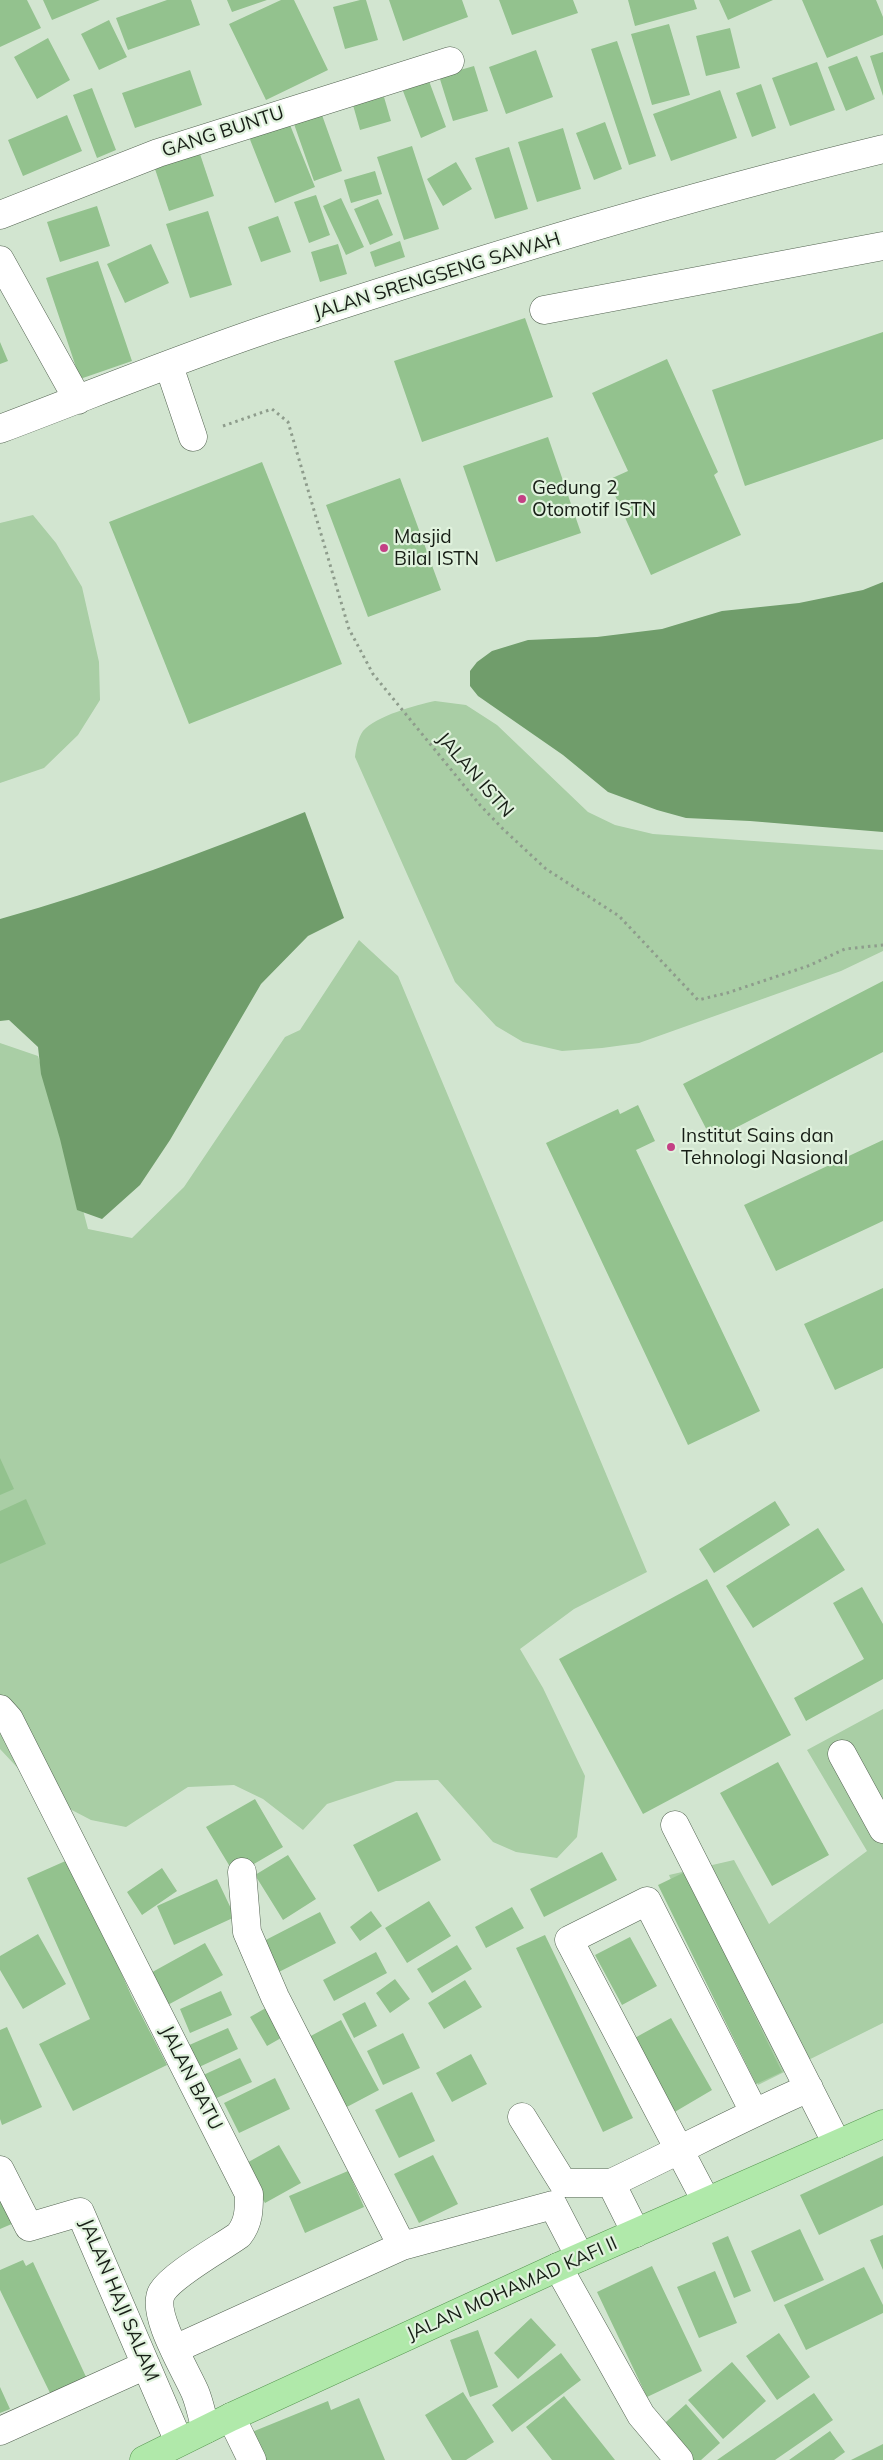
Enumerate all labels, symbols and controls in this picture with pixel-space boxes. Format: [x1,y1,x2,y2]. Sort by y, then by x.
street label: GANG BUNTU [159,102,287,162]
street label: JALAN SRENGSENG SAWAH [311,228,563,324]
place label: Gedung 2 Otomotif ISTN [532,477,656,521]
marker: Gedung 2 Otomotif ISTN [516,493,528,505]
place label: Masjid Bilal ISTN [394,526,479,570]
marker: Masjid Bilal ISTN [378,542,390,554]
street label: JALAN ISTN [432,728,518,822]
place label: Institut Sains dan Tehnologi Nasional [681,1125,848,1169]
marker: Institut Sains dan Tehnologi Nasional [665,1141,677,1153]
street label: JALAN BATU [155,2022,227,2134]
street label: JALAN HAJI SALAM [74,2215,164,2385]
street label: JALAN MOHAMAD KAFI II [403,2232,621,2346]

